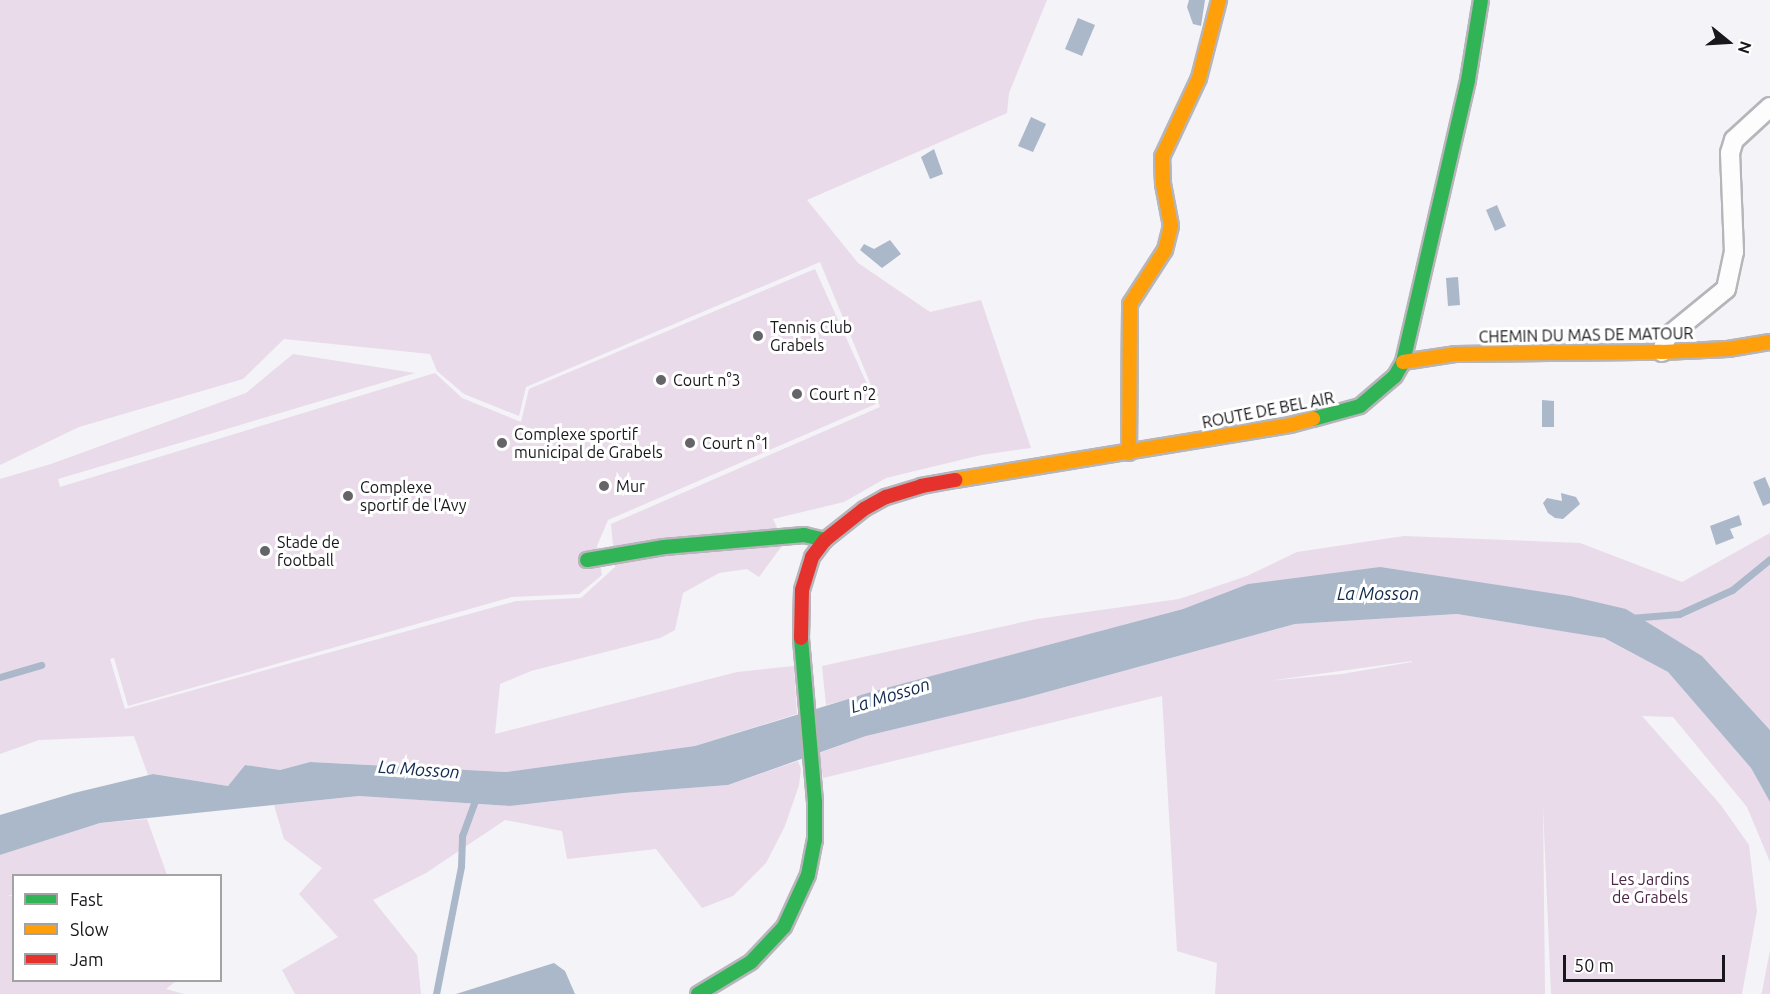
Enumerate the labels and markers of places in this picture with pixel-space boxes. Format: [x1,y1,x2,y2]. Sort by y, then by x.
place label: Tennis Club Grabels [770,317,852,355]
marker: Tennis Club Grabels [751,329,765,343]
place label: Court n°3 [673,370,741,390]
marker: Court n°3 [654,373,668,387]
place label: Court n°2 [809,384,877,404]
marker: Court n°2 [790,387,804,401]
place label: Complexe sportif municipal de Grabels [514,424,663,462]
place label: Court n°1 [702,433,770,453]
marker: Complexe sportif municipal de Grabels [495,436,509,450]
marker: Court n°1 [683,436,697,450]
place label: Mur [616,476,645,496]
place label: Complexe sportif de l'Avy [360,477,467,515]
marker: Mur [597,479,611,493]
marker: Complexe sportif de l'Avy [341,489,355,503]
place label: Stade de football [277,532,340,570]
marker: Stade de football [258,544,272,558]

